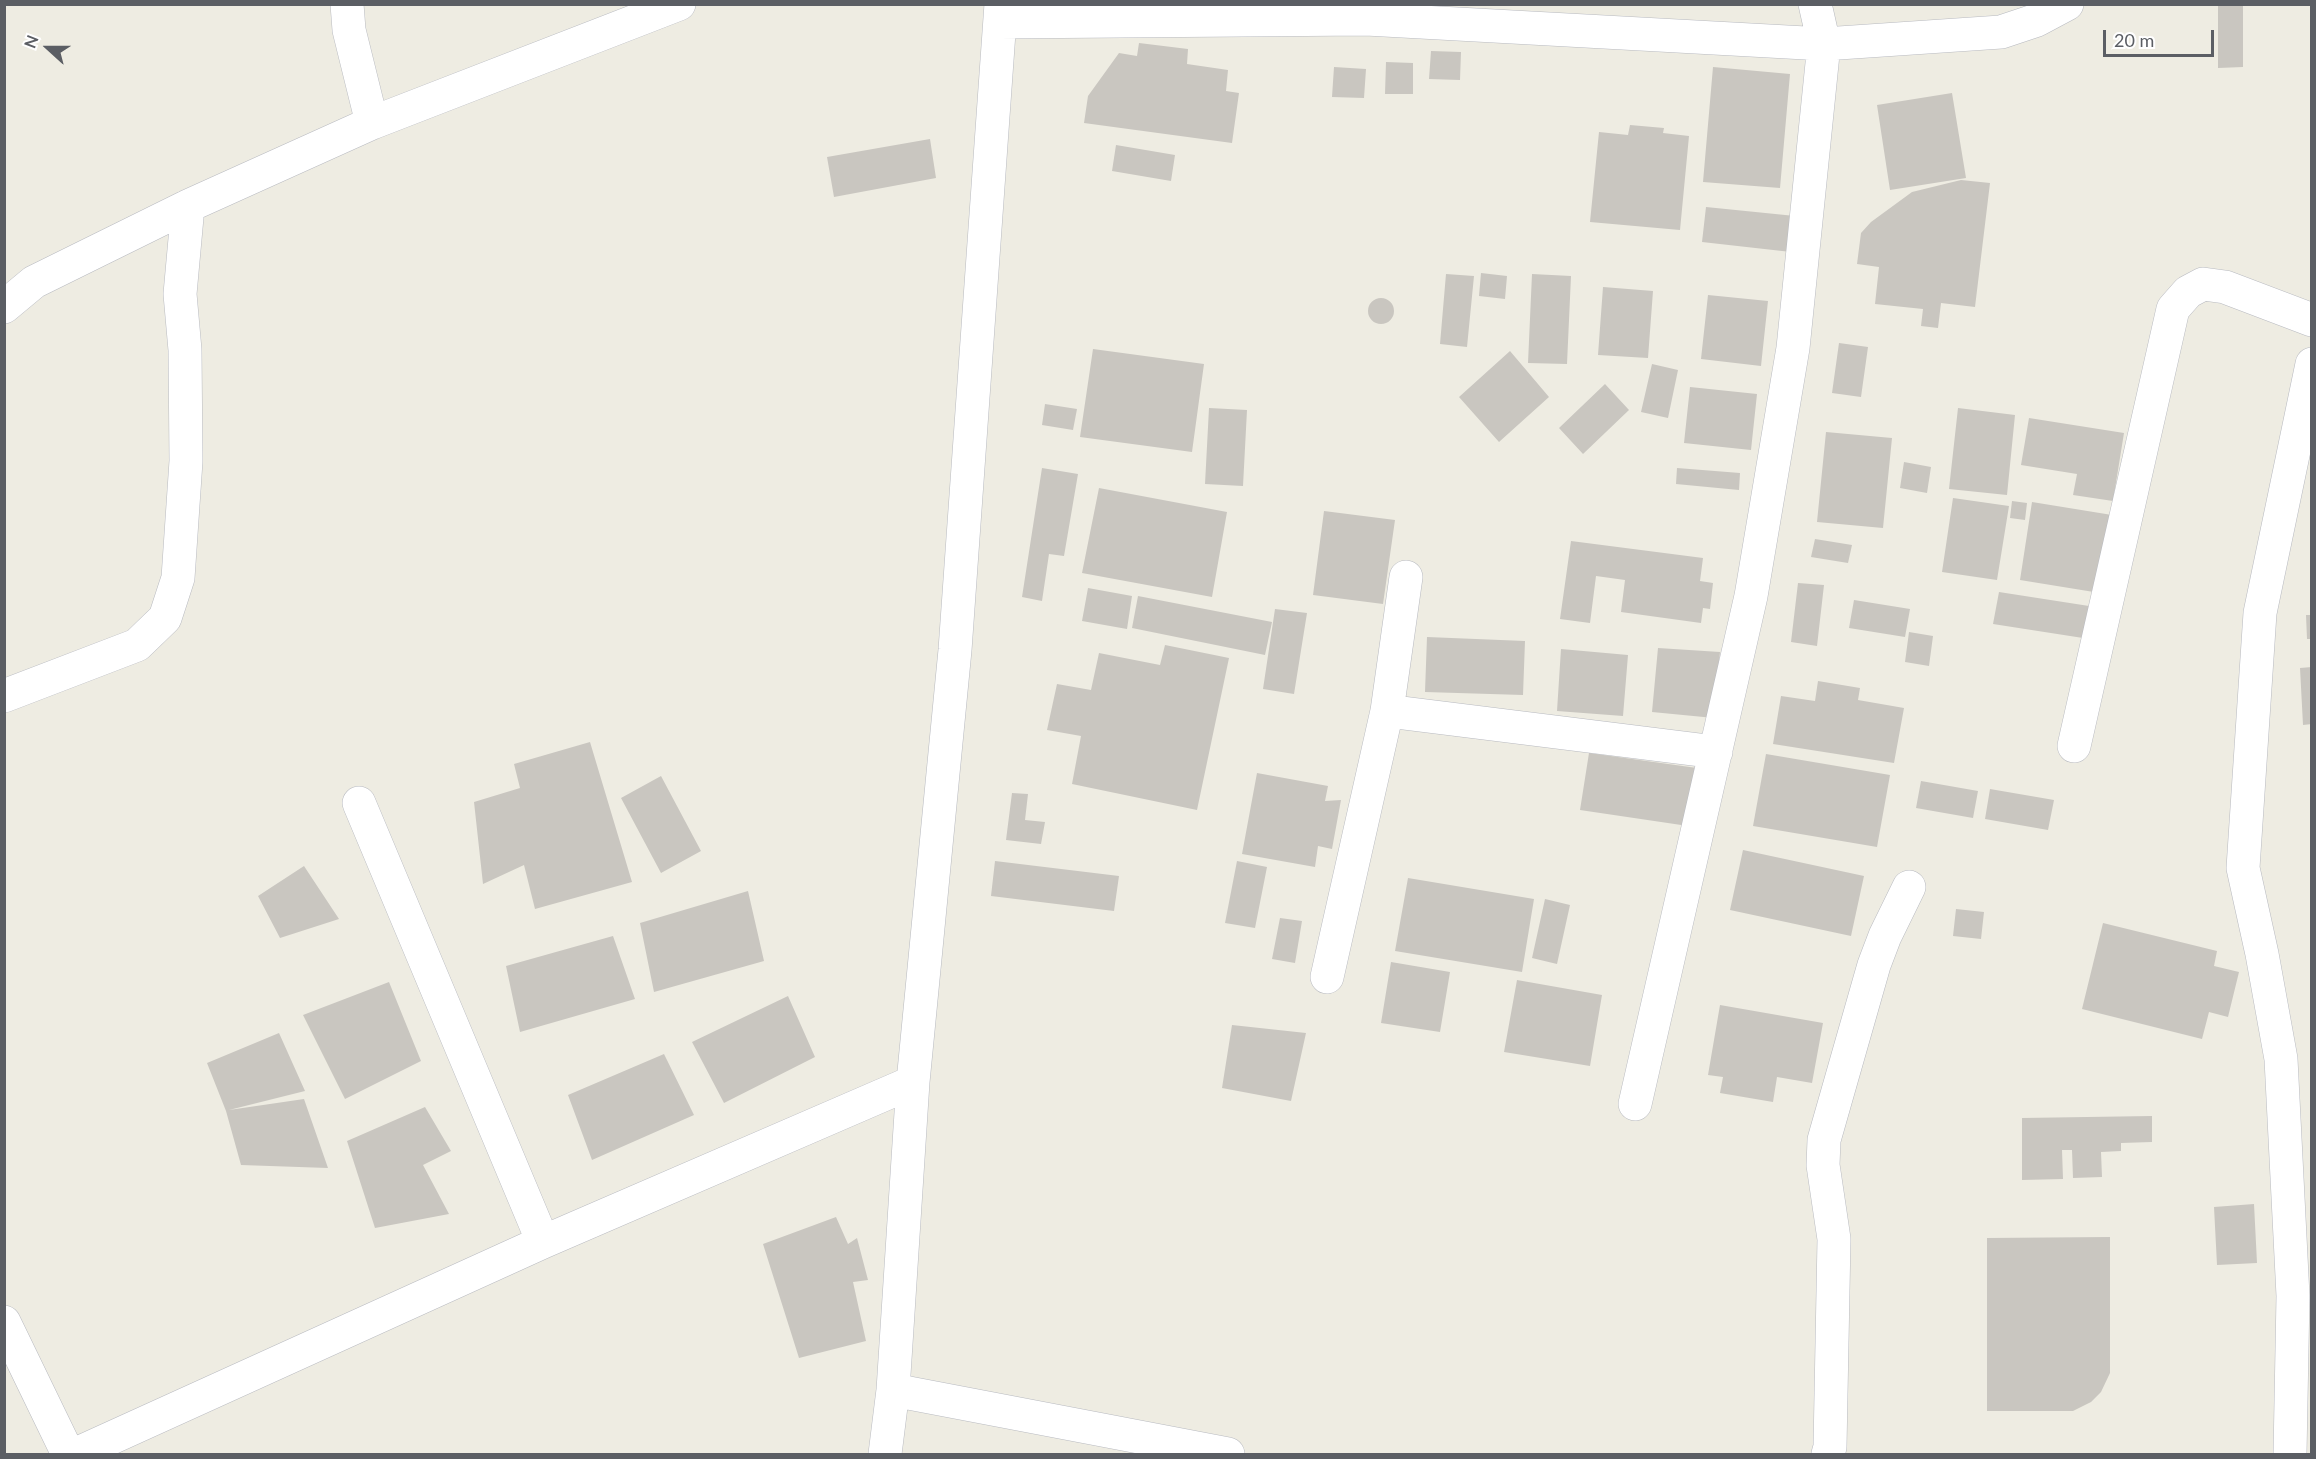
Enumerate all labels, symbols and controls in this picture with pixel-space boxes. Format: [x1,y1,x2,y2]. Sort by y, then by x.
north arrow [18,18,78,78]
scale bar [2106,18,2217,56]
text: 20 m [2114,29,2154,51]
text: N [20,32,42,51]

